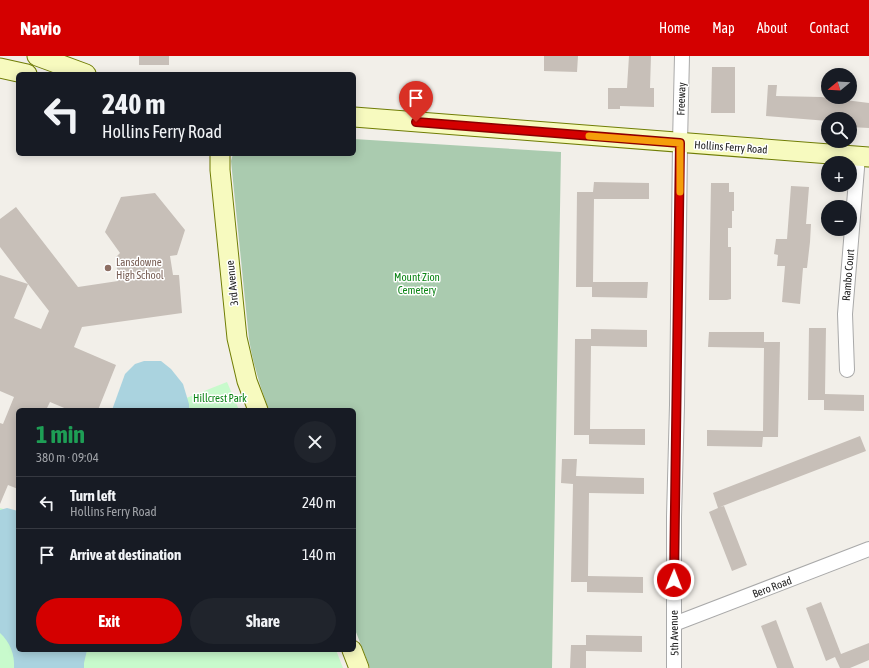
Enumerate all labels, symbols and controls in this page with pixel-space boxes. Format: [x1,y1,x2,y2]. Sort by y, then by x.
text: Navio [20,17,61,39]
text: Home [659,20,690,36]
text: Map [712,20,735,36]
text: About [757,20,788,36]
text: Contact [810,20,849,36]
north arrow [821,68,857,104]
map controls [821,68,857,236]
pin [399,81,433,122]
street label: Freeway [674,82,688,116]
icon: arrive [405,87,427,109]
icon: left [36,88,88,140]
text: 240 m [102,88,165,120]
button: search [821,112,857,148]
text: Hollins Ferry Road [102,121,222,142]
street label: Hollins Ferry Road [694,138,768,156]
button: + [821,156,857,192]
button: − [821,200,857,236]
street label: Rambo Court [840,248,856,302]
place label: Lansdowne High School [116,256,164,281]
street label: 3rd Avenue [224,260,240,306]
marker: Lansdowne High School [103,263,113,273]
park label: Mount Zion Cemetery [394,271,440,296]
park label: Hillcrest Park [193,392,247,404]
text: 1 min [36,421,85,448]
button: close [294,421,336,463]
text: 380 m · 09:04 [36,450,99,465]
text: Turn left [70,487,116,504]
icon: left [36,492,58,514]
text: 240 m [302,494,336,511]
text: Hollins Ferry Road [70,504,157,519]
icon: arrive [36,544,58,566]
text: Arrive at destination [70,546,181,563]
text: 140 m [302,546,336,563]
position arrow [653,559,695,601]
street label: Bero Road [751,574,793,600]
button: Exit [36,598,182,644]
button: Share [190,598,336,644]
street label: 5th Avenue [668,610,680,656]

